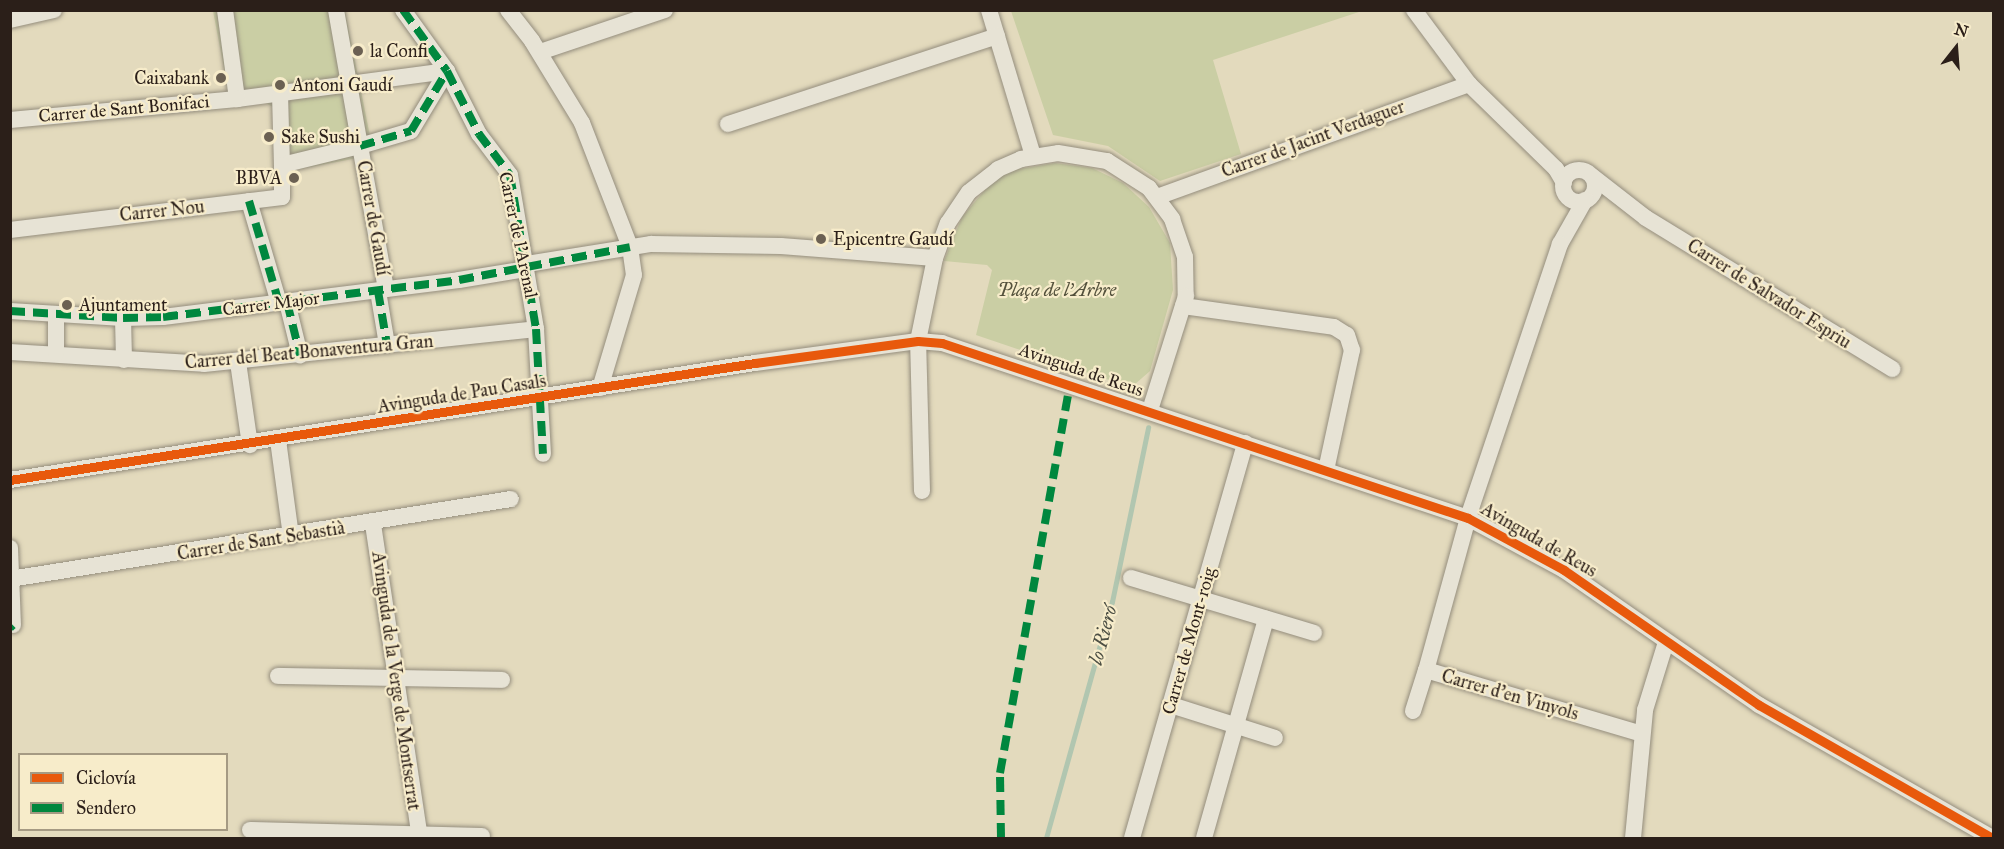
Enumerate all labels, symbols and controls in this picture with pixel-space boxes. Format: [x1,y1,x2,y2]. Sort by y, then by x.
north arrow [1926,18,1986,78]
text: N [1952,19,1971,41]
place label: la Confi [370,40,428,62]
marker: la Confi [351,44,365,58]
place label: Caixabank [134,67,209,89]
marker: Caixabank [214,71,228,85]
place label: Antoni Gaudí [292,74,392,96]
marker: Antoni Gaudí [273,78,287,92]
street label: Carrer de Sant Bonifaci [38,91,210,127]
street label: Carrer de Jacint Verdaguer [1219,96,1407,182]
place label: Sake Sushi [281,126,360,148]
marker: Sake Sushi [262,130,276,144]
street label: Carrer de Gaudí [352,159,394,277]
place label: BBVA [235,167,282,189]
street label: Carrer de l'Arenal [494,170,542,300]
marker: BBVA [287,171,301,185]
street label: Carrer Nou [119,196,205,226]
place label: Epicentre Gaudí [833,228,953,250]
marker: Epicentre Gaudí [814,232,828,246]
street label: Carrer de Salvador Espriu [1683,235,1855,353]
park label: Plaça de l'Arbre [998,279,1116,301]
street label: Carrer Major [221,287,321,321]
place label: Ajuntament [79,294,167,316]
marker: Ajuntament [60,298,74,312]
street label: Carrer del Beat Bonaventura Gran [184,330,434,374]
street label: Avinguda de Reus [1016,339,1146,401]
street label: Avinguda de Pau Casals [376,370,548,418]
street label: Avinguda de Reus [1477,498,1601,582]
street label: Carrer de Sant Sebastià [176,517,346,565]
street label: Avinguda de la Verge de Montserrat [367,550,425,812]
street label: Carrer de Mont-roig [1158,565,1220,717]
water label: lo Rieró [1084,603,1122,667]
street label: Carrer d'en Vinyols [1439,665,1581,725]
legend [18,753,228,831]
text: Ciclovía [76,767,136,789]
text: Sendero [76,797,136,819]

